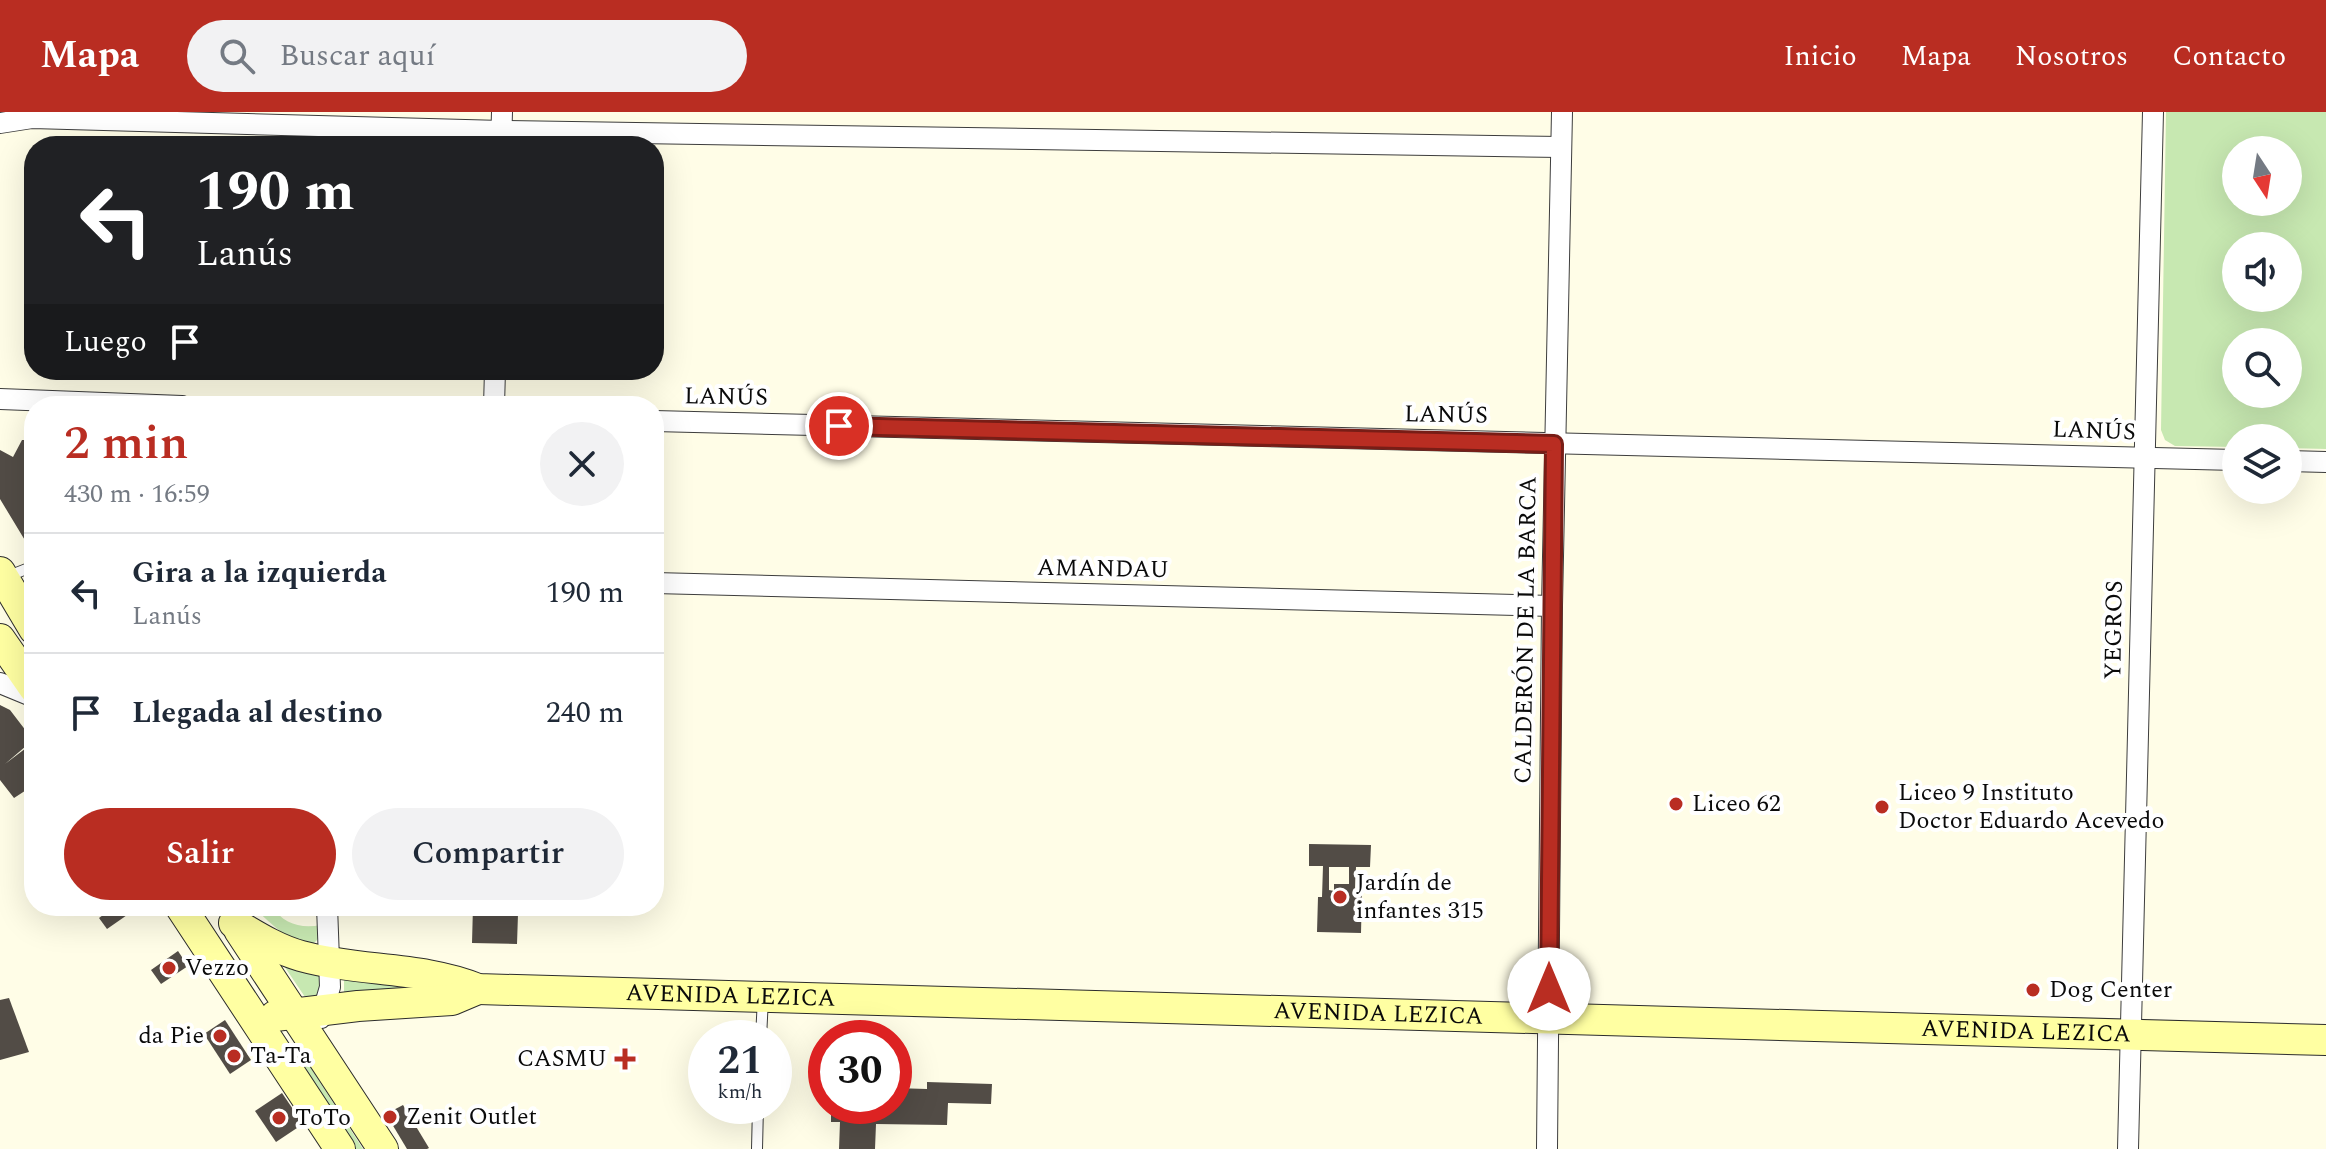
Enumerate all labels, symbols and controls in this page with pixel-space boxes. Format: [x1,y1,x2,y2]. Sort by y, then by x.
search box [187,20,747,92]
text: Mapa [40,27,139,85]
text: Buscar aquí [279,33,435,79]
icon: search [215,34,259,78]
text: Inicio [1784,35,1857,78]
text: Mapa [1901,35,1971,78]
text: Nosotros [2015,35,2128,78]
text: Contacto [2172,35,2286,78]
north arrow [2222,136,2302,216]
map controls [2222,136,2302,504]
text: 190 m [196,150,355,235]
icon: left [64,168,168,272]
text: Lanús [196,227,293,282]
button: sound [2222,232,2302,312]
text: Luego [64,319,147,365]
icon: arrive [163,320,207,364]
button: search [2222,328,2302,408]
street label: LANÚS [684,378,768,416]
pin [805,392,873,460]
street label: LANÚS [1404,396,1488,434]
icon: arrive [817,404,861,448]
text: 2 min [64,407,189,480]
street label: LANÚS [2052,412,2136,450]
button: close [540,422,624,506]
button: layers [2222,424,2302,504]
text: 430 m · 16:59 [64,474,210,514]
street label: CALDERÓN DE LA BARCA [1505,476,1547,784]
text: Gira a la izquierda [132,550,387,596]
street label: AMANDAU [1037,550,1169,588]
text: 190 m [546,570,624,616]
icon: left [64,571,108,615]
street label: YEGROS [2095,580,2133,680]
text: Lanús [132,596,202,636]
text: Llegada al destino [132,690,383,736]
text: 240 m [546,690,624,736]
icon: arrive [64,691,108,735]
place label: Liceo 9 Instituto Doctor Eduardo Acevedo [1898,775,2164,839]
place label: Liceo 62 [1692,786,1781,822]
marker: Liceo 62 [1667,795,1685,813]
marker: Liceo 9 Instituto Doctor Eduardo Acevedo [1873,798,1891,816]
button: Salir [64,808,336,900]
button: Compartir [352,808,624,900]
place label: Jardín de infantes 315 [1356,865,1484,929]
marker: Jardín de infantes 315 [1331,888,1349,906]
position arrow [1507,947,1591,1031]
place label: Vezzo [185,950,249,986]
marker: Vezzo [160,959,178,977]
place label: Dog Center [2049,972,2172,1008]
street label: AVENIDA LEZICA [625,975,836,1017]
marker: Dog Center [2024,981,2042,999]
street label: AVENIDA LEZICA [1273,993,1484,1035]
street label: AVENIDA LEZICA [1920,1011,2132,1053]
place label: da Pie [138,1018,204,1054]
speed limit sign: 30 [808,1020,912,1124]
marker: da Pie [211,1027,229,1045]
text: 21 [718,1031,762,1092]
place label: Ta-Ta [250,1038,312,1074]
place label: CASMU [517,1041,607,1077]
marker: Ta-Ta [225,1047,243,1065]
marker: CASMU [614,1048,636,1070]
text: km/h [718,1077,763,1107]
place label: Zenit Outlet [406,1099,537,1135]
place label: ToTo [295,1100,351,1136]
marker: Zenit Outlet [381,1108,399,1126]
marker: ToTo [270,1109,288,1127]

